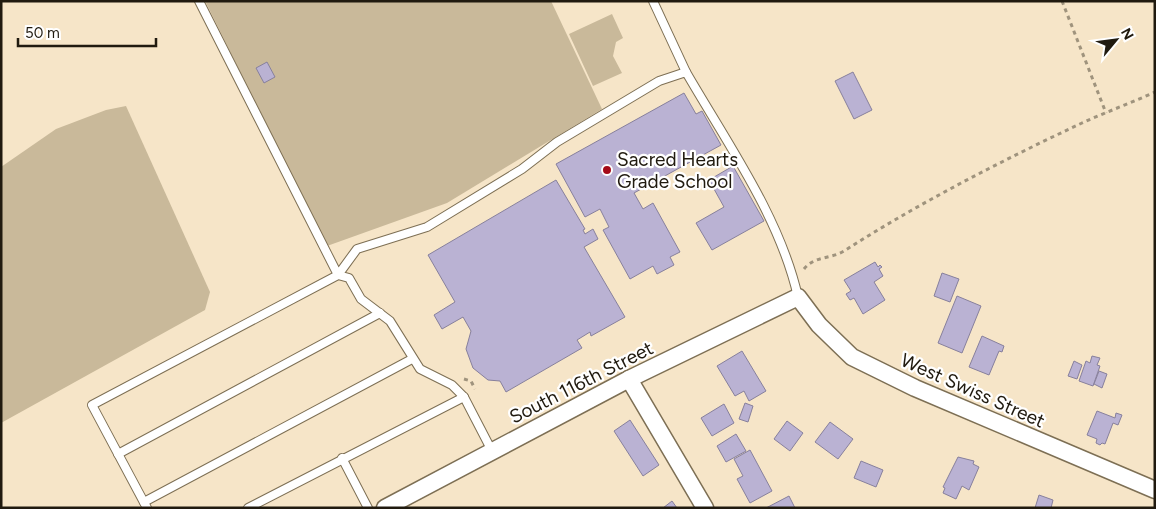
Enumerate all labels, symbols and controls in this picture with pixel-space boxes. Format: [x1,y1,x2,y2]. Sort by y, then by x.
scale bar [18,15,155,47]
north arrow [1091,15,1141,65]
text: 50 m [25,24,60,42]
text: N [1117,25,1137,43]
place label: Sacred Hearts Grade School [617,148,738,193]
marker: Sacred Hearts Grade School [601,164,613,176]
street label: South 116th Street [506,336,657,429]
street label: West Swiss Street [897,348,1048,433]

